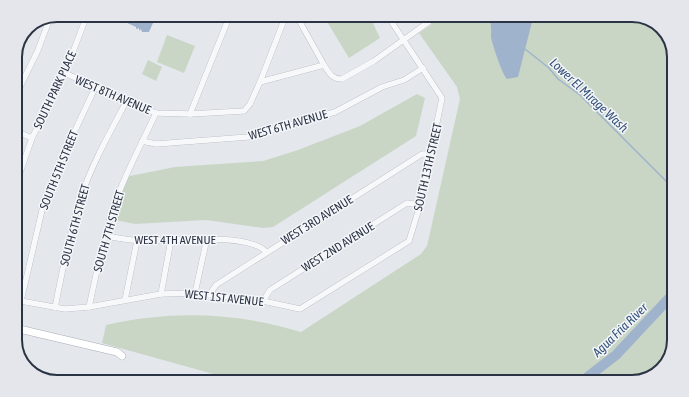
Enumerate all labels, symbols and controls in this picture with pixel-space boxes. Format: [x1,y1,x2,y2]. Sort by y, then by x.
street label: SOUTH PARK PLACE [31,49,79,131]
water label: Lower El Mirage Wash [547,55,632,136]
street label: WEST 8TH AVENUE [73,73,153,117]
street label: WEST 6TH AVENUE [247,107,329,143]
street label: SOUTH 13TH STREET [411,121,445,212]
street label: SOUTH 5TH STREET [37,128,82,212]
street label: SOUTH 6TH STREET [57,182,93,268]
street label: SOUTH 7TH STREET [91,188,128,273]
street label: WEST 3RD AVENUE [279,192,355,248]
street label: WEST 2ND AVENUE [299,219,377,275]
street label: WEST 4TH AVENUE [134,233,216,247]
street label: WEST 1ST AVENUE [184,287,264,309]
water label: Agua Fria River [589,299,651,361]

